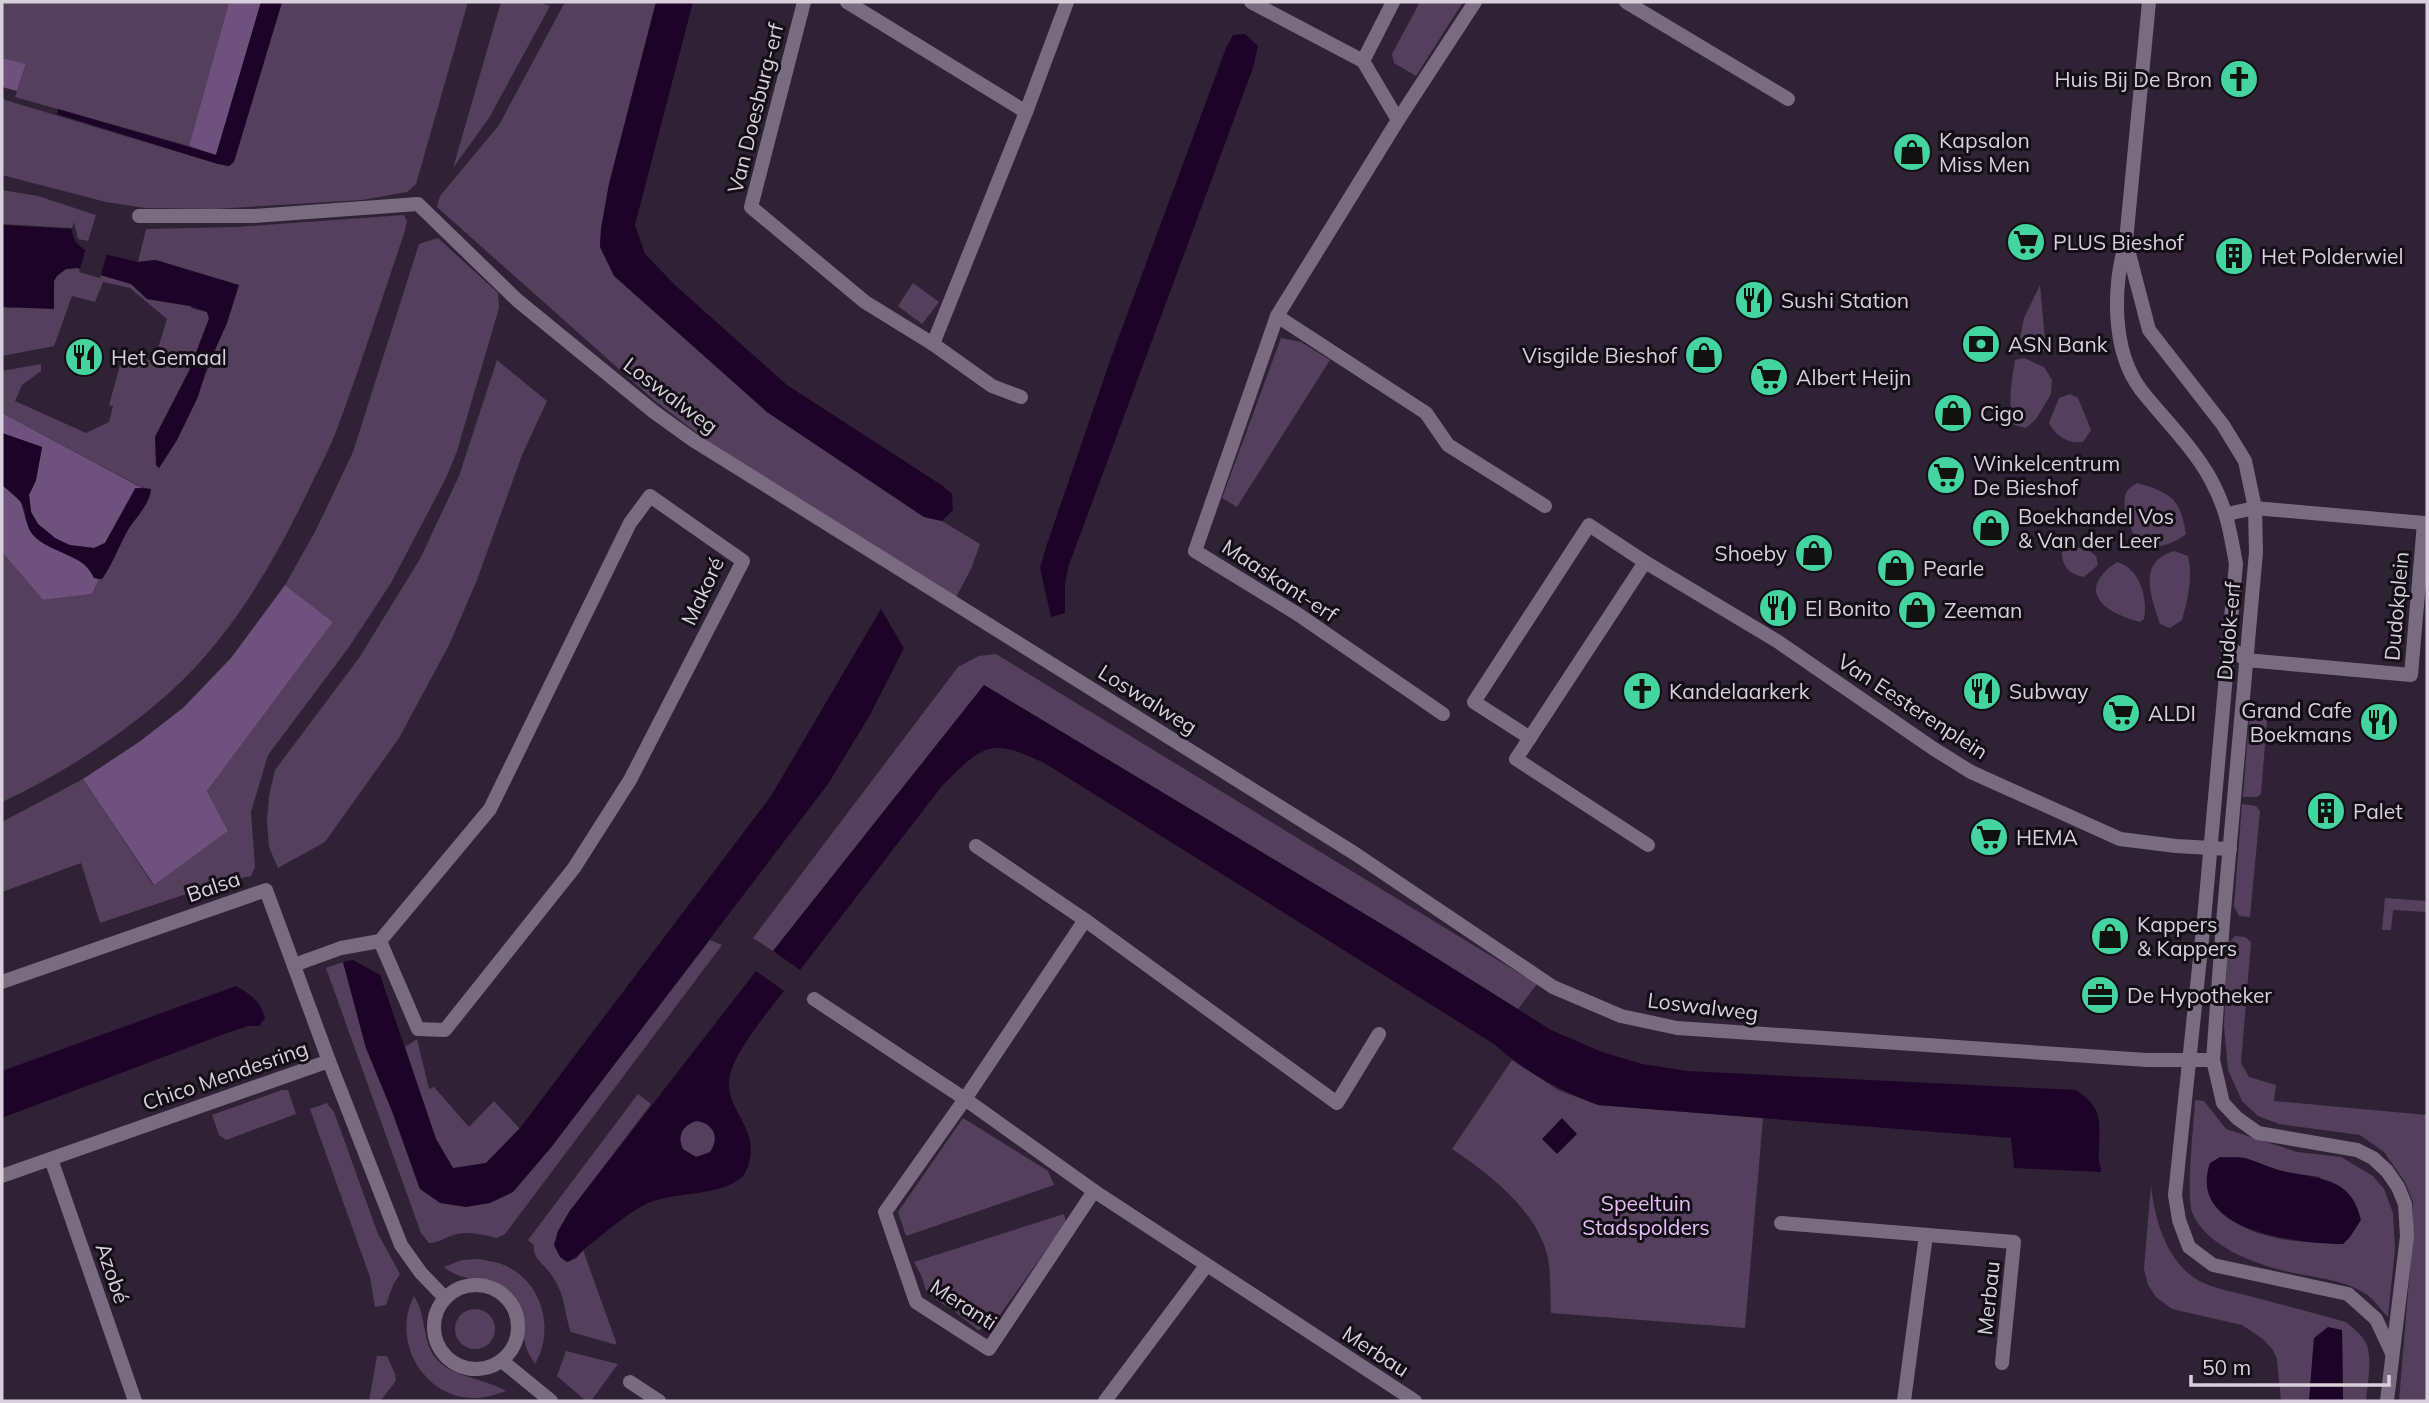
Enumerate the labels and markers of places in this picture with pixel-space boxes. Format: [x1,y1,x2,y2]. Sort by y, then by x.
church icon: Huis Bij De Bron [2218,58,2260,100]
place label: Huis Bij De Bron [2054,66,2212,92]
place label: Kapsalon Miss Men [1939,127,2030,177]
shop icon: Kapsalon Miss Men [1891,131,1933,173]
supermarket icon: PLUS Bieshof [2005,221,2047,263]
place label: PLUS Bieshof [2053,229,2185,255]
building icon: Het Polderwiel [2213,235,2255,277]
place label: Het Polderwiel [2261,243,2403,269]
restaurant icon: Sushi Station [1733,279,1775,321]
place label: Sushi Station [1781,287,1909,313]
bank icon: ASN Bank [1960,323,2002,365]
place label: ASN Bank [2008,331,2108,357]
shop icon: Visgilde Bieshof [1683,334,1725,376]
restaurant icon: Het Gemaal [63,336,105,378]
place label: Visgilde Bieshof [1522,342,1678,368]
place label: Het Gemaal [111,344,227,370]
supermarket icon: Albert Heijn [1748,356,1790,398]
place label: Albert Heijn [1796,364,1911,390]
shop icon: Cigo [1932,392,1974,434]
place label: Cigo [1980,400,2024,426]
place label: Winkelcentrum De Bieshof [1973,450,2120,500]
supermarket icon: Winkelcentrum De Bieshof [1925,454,1967,496]
place label: Boekhandel Vos & Van der Leer [2018,503,2174,553]
shop icon: Boekhandel Vos & Van der Leer [1970,507,2012,549]
shop icon: Shoeby [1793,532,1835,574]
place label: Shoeby [1715,540,1787,566]
shop icon: Pearle [1875,547,1917,589]
place label: Pearle [1923,555,1984,581]
restaurant icon: El Bonito [1757,587,1799,629]
shop icon: Zeeman [1896,589,1938,631]
place label: El Bonito [1805,595,1891,621]
place label: Zeeman [1944,597,2022,623]
church icon: Kandelaarkerk [1621,670,1663,712]
restaurant icon: Subway [1961,670,2003,712]
place label: Kandelaarkerk [1669,678,1810,704]
place label: Subway [2009,678,2088,704]
supermarket icon: ALDI [2100,692,2142,734]
place label: Grand Cafe Boekmans [2241,697,2352,747]
place label: ALDI [2148,700,2196,726]
restaurant icon: Grand Cafe Boekmans [2358,701,2400,743]
building icon: Palet [2305,790,2347,832]
place label: Palet [2353,798,2403,824]
supermarket icon: HEMA [1968,816,2010,858]
place label: HEMA [2016,824,2078,850]
place label: Kappers & Kappers [2137,911,2237,961]
shop icon: Kappers & Kappers [2089,915,2131,957]
office icon: De Hypotheker [2079,974,2121,1016]
place label: De Hypotheker [2127,982,2272,1008]

